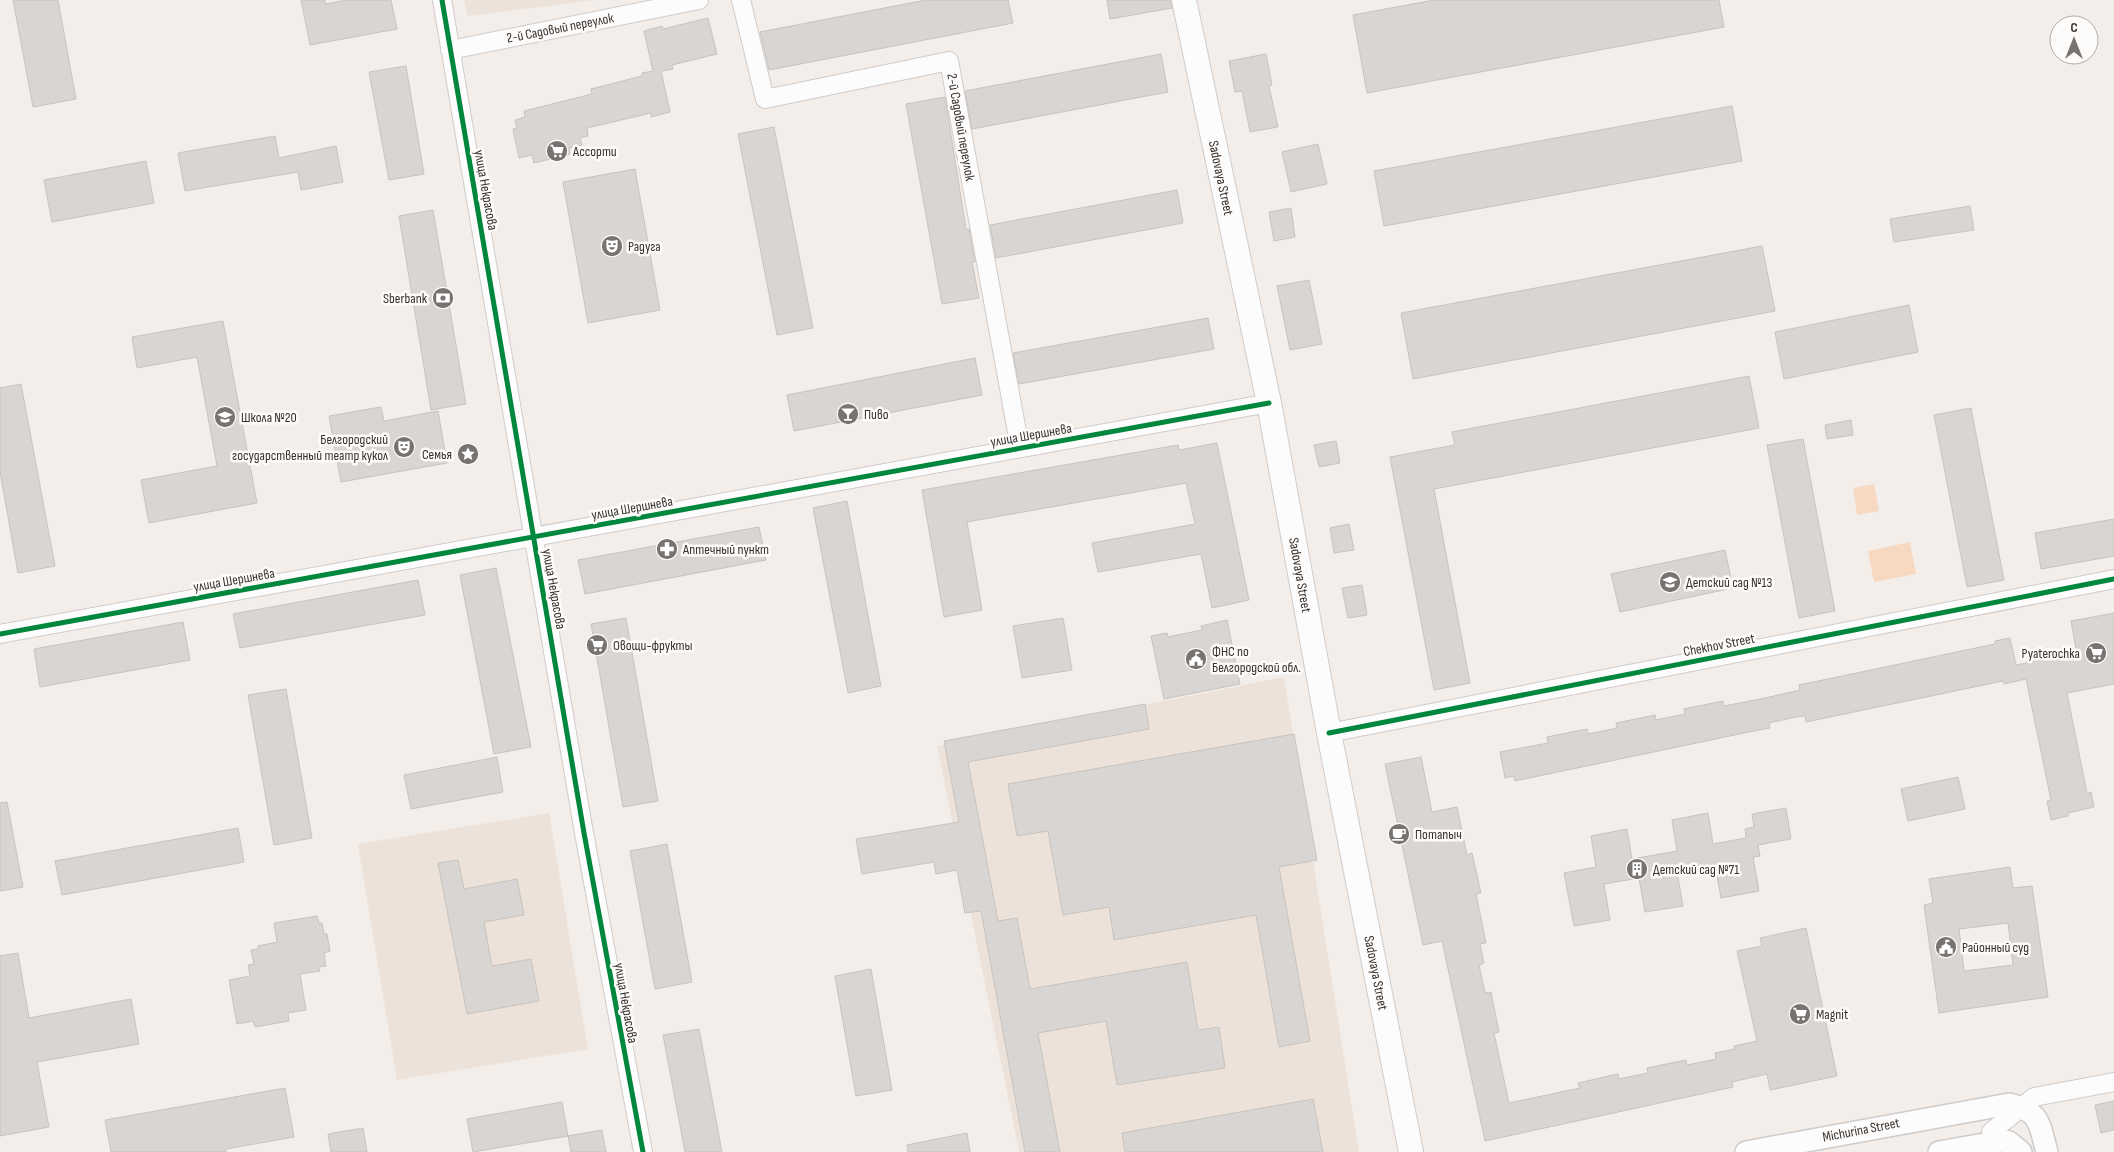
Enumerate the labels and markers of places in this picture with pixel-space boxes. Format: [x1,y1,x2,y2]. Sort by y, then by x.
supermarket icon: Ассорти [545,139,569,163]
place label: Ассорти [572,143,617,160]
theatre icon: Радуга [600,234,624,258]
place label: Радуга [628,238,661,255]
bank icon: Sberbank [431,286,455,310]
place label: Sberbank [383,290,428,307]
bar icon: Пиво [836,402,860,426]
school or university icon: Школа №20 [213,405,237,429]
place label: Пиво [864,406,889,423]
place label: Школа №20 [241,409,297,426]
place label: Белгородский государственный театр кукол [232,431,388,464]
theatre icon: Белгородский государственный театр кукол [392,435,416,459]
place icon: Семья [456,442,480,466]
place label: Семья [422,446,452,463]
pharmacy icon: Аптечный пункт [655,537,679,561]
place label: Аптечный пункт [682,541,769,558]
school or university icon: Детский сад №13 [1658,570,1682,594]
place label: Детский сад №13 [1686,574,1772,591]
supermarket icon: Овощи-фрукты [585,633,609,657]
place label: Овощи-фрукты [613,637,692,654]
supermarket icon: Pyaterochka [2084,641,2108,665]
place label: ФНС по Белгородской обл. [1212,643,1301,676]
place label: Pyaterochka [2022,645,2080,662]
public building icon: ФНС по Белгородской обл. [1184,647,1208,671]
cafe icon: Потапыч [1387,822,1411,846]
place label: Потапыч [1415,826,1462,843]
building icon: Детский сад №71 [1625,857,1649,881]
place label: Детский сад №71 [1653,861,1739,878]
public building icon: Районный суд [1934,935,1958,959]
place label: Районный суд [1962,939,2029,956]
supermarket icon: Magnit [1788,1002,1812,1026]
place label: Magnit [1816,1006,1848,1023]

